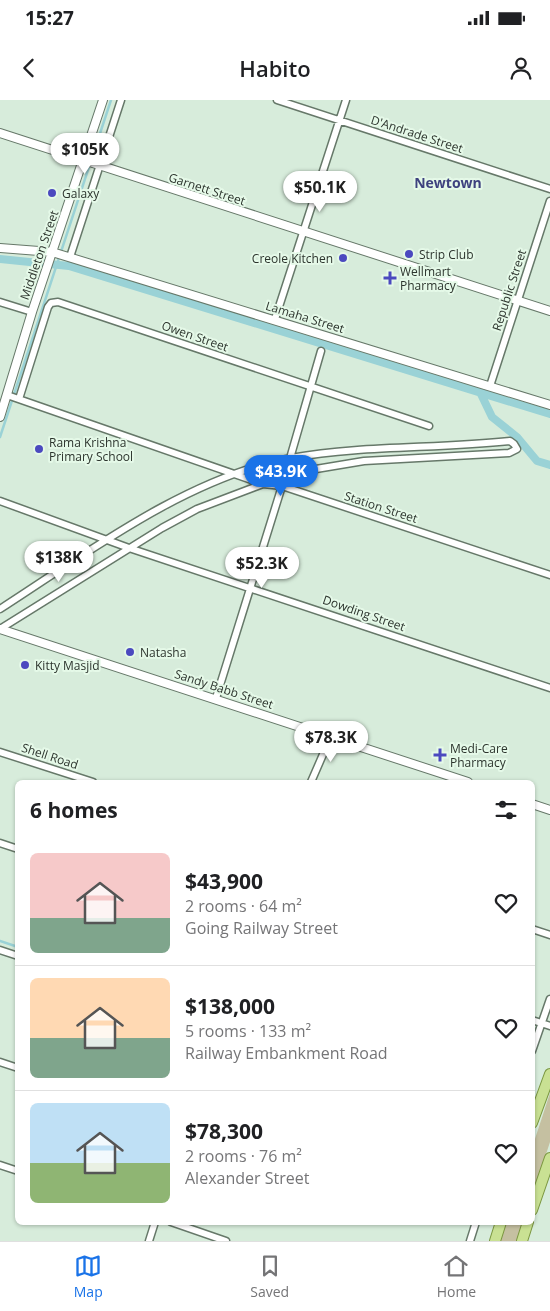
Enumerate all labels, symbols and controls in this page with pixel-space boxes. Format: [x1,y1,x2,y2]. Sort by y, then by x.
text: 15:27 [25,5,74,31]
text: Habito [239,53,311,83]
icon: back [15,54,43,82]
icon: person [507,54,535,82]
street label: D'Andrade Street [369,111,465,157]
pin: $105K [50,132,120,175]
text: $105K [61,138,109,160]
street label: Garnett Street [167,169,247,209]
pin: $50.1K [279,170,361,213]
district label: Newtown [414,173,482,192]
text: $50.1K [294,176,346,198]
place label: Galaxy [62,185,100,202]
marker: Galaxy [46,187,58,199]
street label: Middleton Street [16,208,62,302]
place label: Strip Club [419,246,474,263]
street label: Republic Street [488,247,530,333]
marker: Strip Club [403,248,415,260]
place label: Creole Kitchen [252,250,333,267]
marker: Creole Kitchen [337,252,349,264]
place label: Wellmart Pharmacy [400,263,457,294]
marker: Wellmart Pharmacy [384,272,396,284]
street label: Lamaha Street [264,297,346,337]
street label: Owen Street [159,317,231,355]
place label: Rama Krishna Primary School [49,434,133,465]
marker: Rama Krishna Primary School [33,443,45,455]
pin: $43.9K [240,454,322,497]
text: $43.9K [255,460,307,482]
street label: Station Street [342,487,420,527]
pin: $138K [24,540,94,583]
text: $138K [35,546,83,568]
pin: $52.3K [221,546,303,589]
text: $52.3K [236,552,288,574]
street label: Dowding Street [321,591,407,635]
place label: Natasha [140,644,186,661]
marker: Natasha [124,646,136,658]
place label: Kitty Masjid [35,657,100,674]
marker: Kitty Masjid [19,659,31,671]
street label: Sandy Babb Street [172,665,276,713]
pin: $78.3K [290,720,372,763]
text: $78.3K [305,726,357,748]
street label: Shell Road [20,739,80,773]
place label: Medi-Care Pharmacy [450,740,508,771]
marker: Medi-Care Pharmacy [434,749,446,761]
text: 6 homes [30,796,118,824]
icon: filters [492,796,520,824]
text: $43,900 [185,867,263,895]
icon: home [70,873,130,933]
icon: heart [492,889,520,917]
text: 2 rooms · 64 m² [185,895,302,917]
text: Going Railway Street [185,917,338,939]
text: $138,000 [185,992,275,1020]
icon: home [70,998,130,1058]
icon: heart [492,1014,520,1042]
text: 5 rooms · 133 m² [185,1020,311,1042]
text: Railway Embankment Road [185,1042,388,1064]
text: $78,300 [185,1117,263,1145]
icon: home [70,1123,130,1183]
icon: heart [492,1139,520,1167]
text: 2 rooms · 76 m² [185,1145,302,1167]
text: Alexander Street [185,1167,309,1189]
tab: Map [74,1252,103,1301]
tab: Saved [250,1252,289,1301]
tab: Home [437,1252,476,1301]

